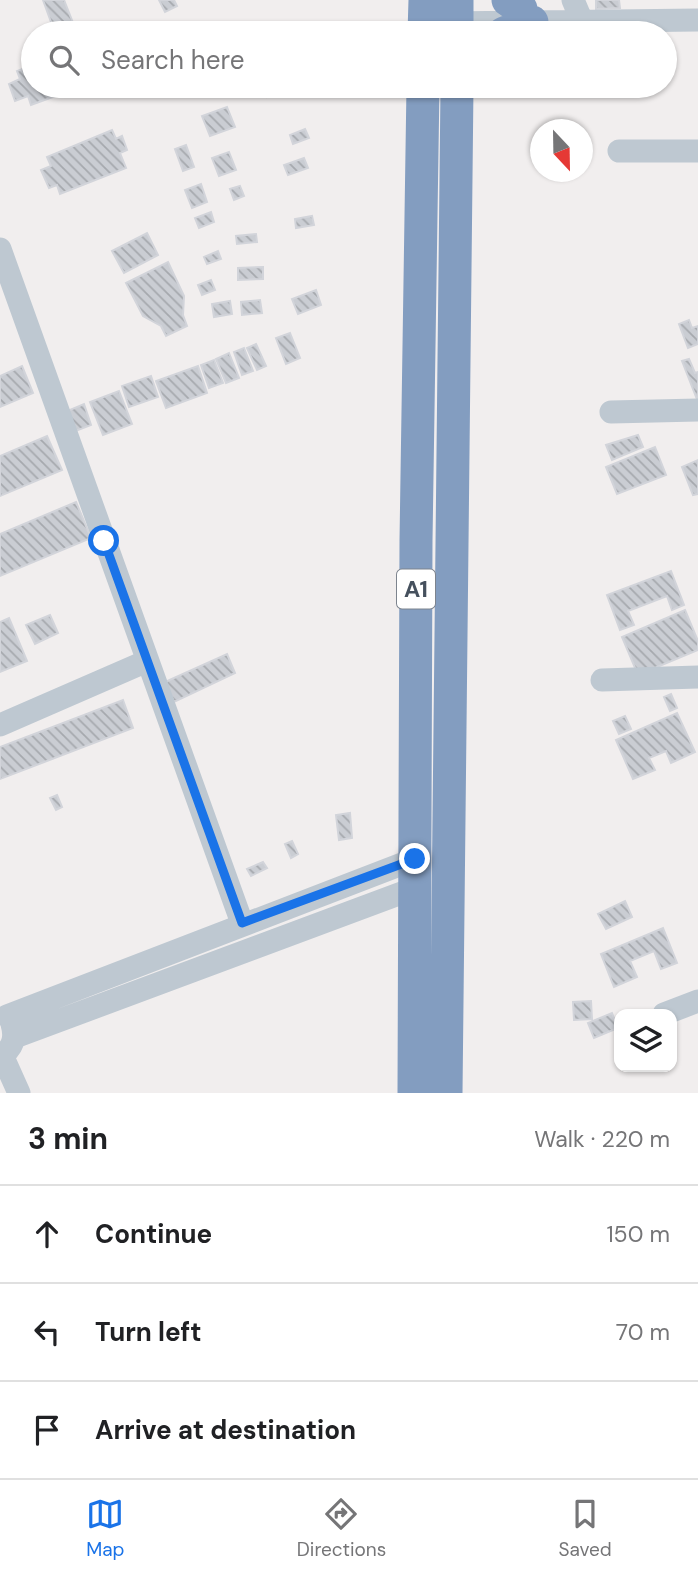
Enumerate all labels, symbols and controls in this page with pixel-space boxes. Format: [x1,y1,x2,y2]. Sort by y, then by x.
search box [21,21,677,98]
icon: search [45,41,83,79]
text: Search here [101,43,244,77]
north arrow [530,119,593,182]
route start [88,525,119,556]
road number: A1 [397,569,435,608]
route end [399,843,430,874]
map controls [614,1009,677,1072]
button: layers [614,1009,677,1072]
text: 3 min [28,1119,108,1158]
text: Walk · 220 m [534,1124,670,1154]
icon: ahead [28,1215,66,1253]
text: Continue [95,1217,212,1251]
text: 150 m [606,1219,670,1249]
icon: left [28,1313,66,1351]
text: Turn left [95,1315,202,1349]
text: 70 m [616,1317,670,1347]
icon: arrive [28,1411,66,1449]
text: Arrive at destination [95,1413,356,1447]
tab: Map [86,1495,124,1562]
tab: Directions [297,1495,386,1562]
tab: Saved [559,1495,612,1562]

